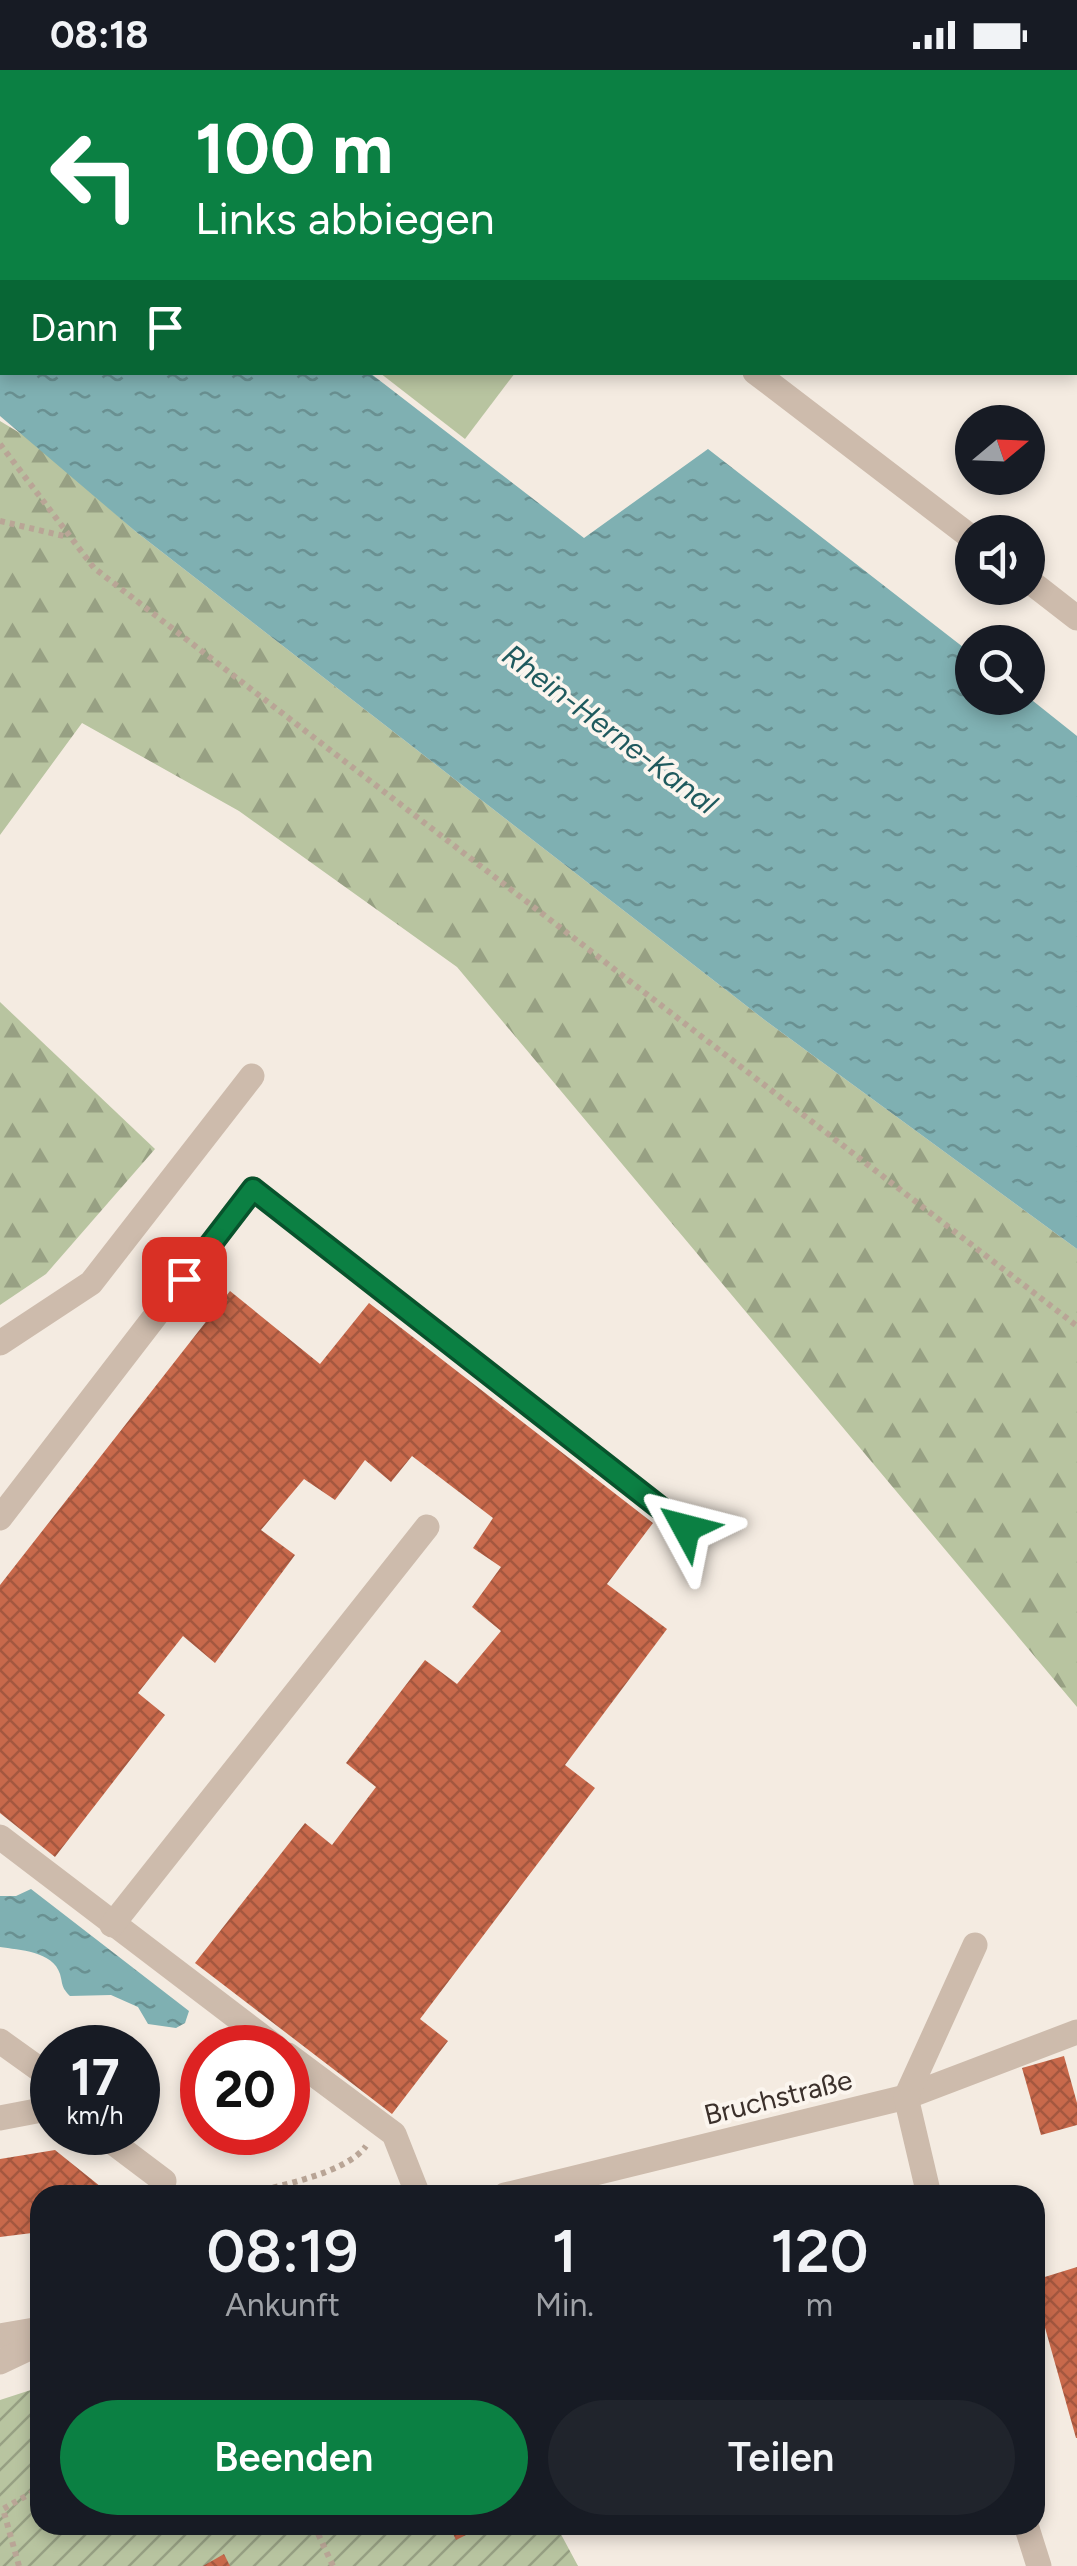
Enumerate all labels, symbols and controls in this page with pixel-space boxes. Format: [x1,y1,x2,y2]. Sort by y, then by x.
text: 08:18 [50,12,149,58]
text: 100 m [195,106,393,191]
icon: left [30,110,160,240]
text: Links abbiegen [195,191,495,245]
icon: arrive [138,300,193,355]
text: Dann [30,305,118,351]
north arrow [955,405,1045,495]
map controls [955,405,1045,715]
button: sound [955,515,1045,605]
button: search [955,625,1045,715]
water label: Rhein-Herne-Kanal [495,636,725,822]
pin [142,1237,227,1322]
icon: arrive [157,1252,212,1307]
position arrow [634,1476,738,1580]
speed limit sign: 20 [180,2025,310,2155]
text: 17 [71,2047,119,2108]
street label: Bruchstraße [700,2062,856,2132]
text: km/h [66,2100,124,2130]
text: 08:19 [206,2215,358,2287]
text: 1 [552,2215,577,2287]
text: 120 [770,2215,869,2287]
text: Ankunft [225,2286,340,2324]
text: Min. [535,2286,594,2324]
text: m [806,2286,833,2324]
button: Beenden [60,2400,528,2515]
button: Teilen [548,2400,1015,2515]

